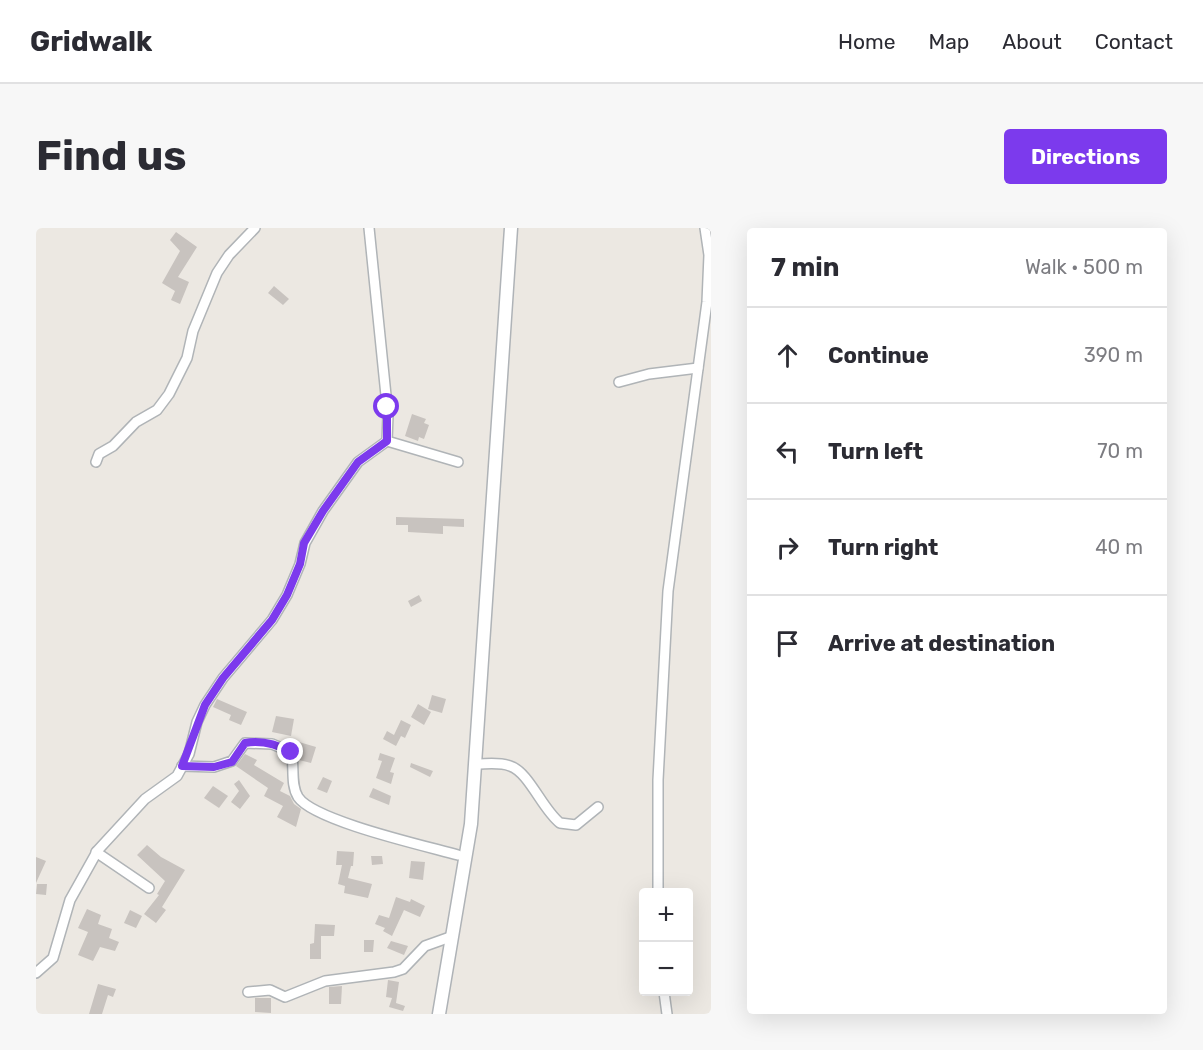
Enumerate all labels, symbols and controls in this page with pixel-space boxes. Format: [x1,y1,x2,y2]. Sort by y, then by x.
text: Gridwalk [30,25,152,58]
text: Home [838,29,895,54]
text: Map [928,29,969,54]
text: About [1002,29,1062,54]
text: Contact [1095,29,1173,54]
button: Directions [1004,129,1167,184]
text: Find us [36,131,187,181]
text: 7 min [771,252,839,283]
text: Walk · 500 m [1025,255,1143,279]
icon: ahead [771,339,804,372]
text: Continue [828,342,929,369]
text: 390 m [1084,343,1143,367]
route start [373,393,399,419]
icon: left [771,435,804,468]
text: Turn left [828,438,923,465]
text: 70 m [1097,439,1143,463]
icon: right [771,531,804,564]
text: Turn right [828,534,938,561]
text: 40 m [1095,535,1143,559]
icon: arrive [771,627,804,660]
text: Arrive at destination [828,630,1055,657]
route end [277,738,303,764]
map controls [639,888,693,996]
button: + [639,888,693,942]
button: − [639,942,693,996]

